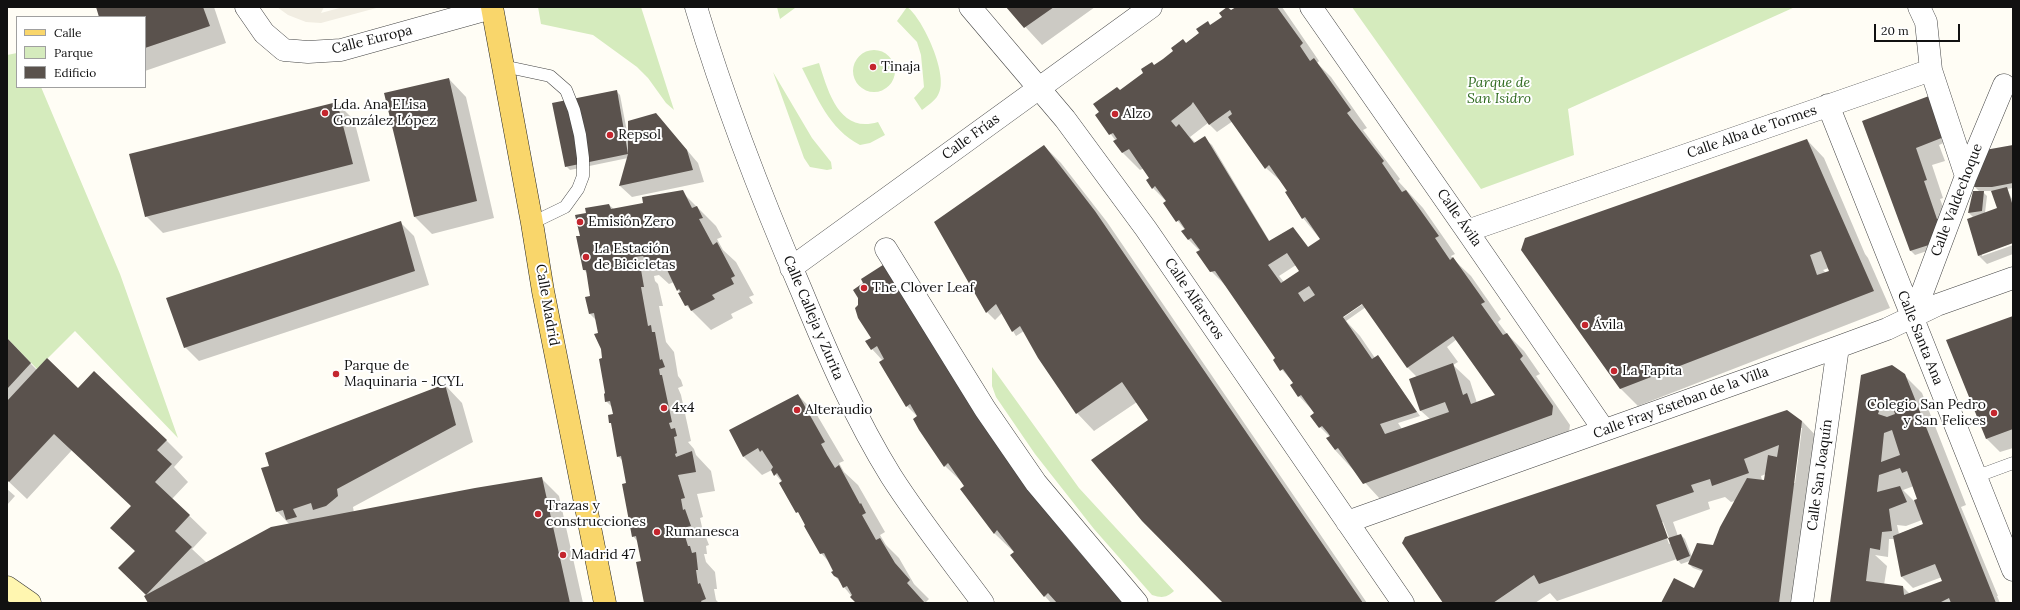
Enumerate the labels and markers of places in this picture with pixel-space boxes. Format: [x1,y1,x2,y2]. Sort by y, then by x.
place label: Tinaja [881,59,920,75]
marker: Tinaja [868,62,878,72]
place label: Lda. Ana ELisa González López [333,97,436,130]
place label: Alzo [1123,106,1151,122]
marker: Lda. Ana ELisa González López [320,108,330,118]
marker: Alzo [1110,109,1120,119]
place label: Repsol [618,127,661,143]
marker: Repsol [605,130,615,140]
place label: Emisión Zero [588,214,674,230]
marker: Emisión Zero [575,217,585,227]
place label: La Estación de Bicicletas [594,241,675,274]
marker: La Estación de Bicicletas [581,252,591,262]
place label: The Clover Leaf [872,280,974,296]
marker: The Clover Leaf [859,283,869,293]
place label: Ávila [1593,317,1624,333]
marker: Ávila [1580,320,1590,330]
place label: Parque de Maquinaria - JCYL [344,358,463,390]
place label: La Tapita [1622,363,1682,379]
marker: La Tapita [1609,366,1619,376]
marker: Parque de Maquinaria - JCYL [331,369,341,379]
place label: Colegio San Pedro y San Felices [1867,397,1986,430]
place label: 4x4 [672,400,695,416]
place label: Alteraudio [805,402,873,418]
marker: 4x4 [659,403,669,413]
marker: Alteraudio [792,405,802,415]
marker: Colegio San Pedro y San Felices [1989,408,1999,418]
place label: Trazas y construcciones [546,498,646,530]
marker: Trazas y construcciones [533,509,543,519]
place label: Rumanesca [665,524,739,540]
marker: Rumanesca [652,527,662,537]
place label: Madrid 47 [571,547,636,563]
marker: Madrid 47 [558,550,568,560]

